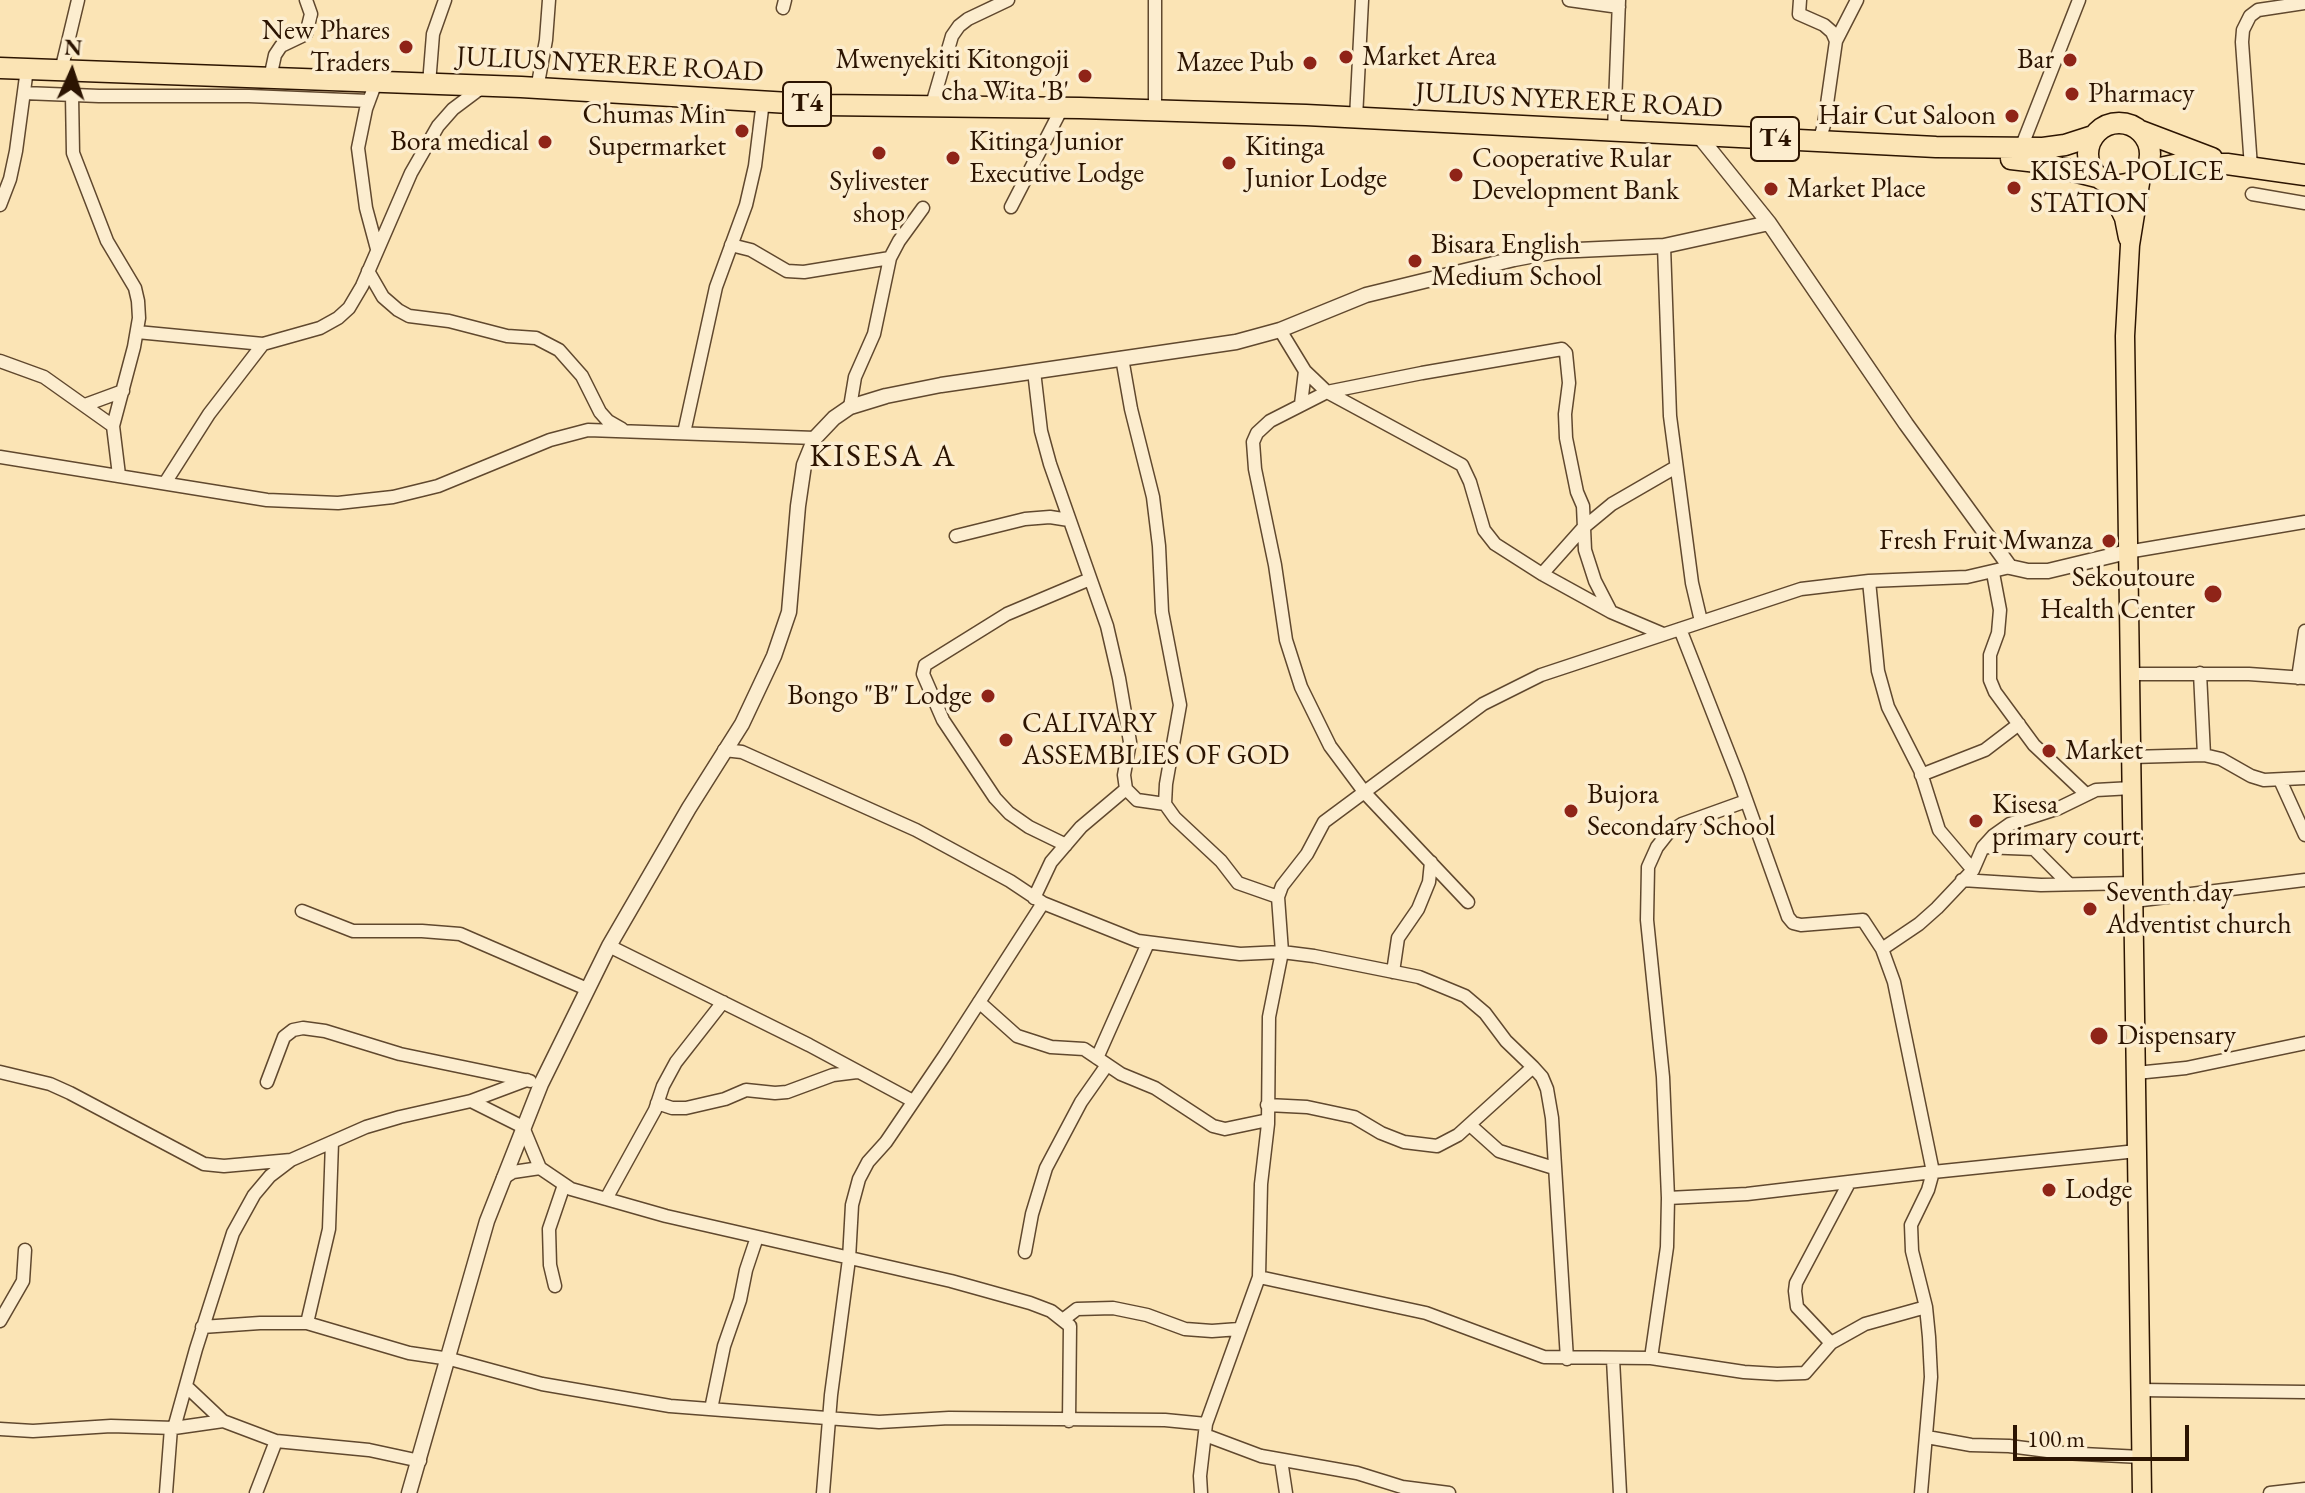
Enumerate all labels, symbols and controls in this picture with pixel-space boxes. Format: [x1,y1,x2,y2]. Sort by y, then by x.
place label: New Phares Traders [262,14,390,80]
north arrow [32,32,112,112]
text: N [64,33,83,62]
marker: New Phares Traders [397,38,415,56]
street label: JULIUS NYERERE ROAD [456,40,764,90]
place label: Market Area [1362,40,1496,74]
place label: Mwenyekiti Kitongoji cha Wita 'B' [836,43,1069,109]
place label: Bar [2017,43,2054,77]
place label: Mazee Pub [1176,46,1294,80]
marker: Market Area [1337,48,1355,66]
marker: Bar [2061,51,2079,69]
marker: Mazee Pub [1301,54,1319,72]
marker: Mwenyekiti Kitongoji cha Wita 'B' [1076,67,1094,85]
street label: JULIUS NYERERE ROAD [1415,76,1723,126]
place label: Pharmacy [2088,77,2194,111]
road number: T4 [783,82,831,126]
marker: Pharmacy [2063,85,2081,103]
place label: Chumas Min Supermarket [582,98,726,164]
place label: Hair Cut Saloon [1818,99,1996,133]
marker: Hair Cut Saloon [2003,107,2021,125]
road number: T4 [1751,117,1799,161]
marker: Chumas Min Supermarket [733,122,751,140]
place label: Bora medical [390,125,529,159]
place label: Kitinga Junior Executive Lodge [969,125,1144,191]
place label: Kitinga Junior Lodge [1245,130,1387,196]
marker: Bora medical [536,133,554,151]
place label: Cooperative Rular Development Bank [1472,142,1679,208]
marker: Sylivester shop [870,144,888,162]
marker: Kitinga Junior Executive Lodge [944,149,962,167]
marker: Kitinga Junior Lodge [1220,154,1238,172]
place label: KISESA POLICE STATION [2030,155,2224,221]
place label: Sylivester shop [829,165,929,231]
marker: Cooperative Rular Development Bank [1447,166,1465,184]
place label: Market Place [1787,172,1926,206]
marker: KISESA POLICE STATION [2005,179,2023,197]
marker: Market Place [1762,180,1780,198]
place label: Bisara English Medium School [1431,228,1602,294]
marker: Bisara English Medium School [1406,252,1424,270]
district label: KISESA A [809,438,957,476]
place label: Fresh Fruit Mwanza [1879,524,2093,558]
marker: Fresh Fruit Mwanza [2100,532,2118,550]
place label: Sekoutoure Health Center [2040,561,2195,627]
marker: Sekoutoure Health Center [2202,583,2224,605]
place label: Bongo "B" Lodge [787,679,972,713]
marker: Bongo "B" Lodge [979,687,997,705]
place label: CALIVARY ASSEMBLIES OF GOD [1022,707,1289,773]
marker: CALIVARY ASSEMBLIES OF GOD [997,731,1015,749]
place label: Market [2065,734,2143,768]
marker: Market [2040,742,2058,760]
place label: Bujora Secondary School [1587,778,1776,844]
place label: Kisesa primary court [1992,788,2141,854]
marker: Bujora Secondary School [1562,802,1580,820]
marker: Kisesa primary court [1967,812,1985,830]
place label: Seventh day Adventist church [2106,876,2292,942]
marker: Seventh day Adventist church [2081,900,2099,918]
place label: Dispensary [2117,1019,2236,1053]
marker: Dispensary [2088,1025,2110,1047]
place label: Lodge [2065,1173,2132,1207]
marker: Lodge [2040,1181,2058,1199]
scale bar [2017,1409,2193,1459]
text: 100 m [2027,1423,2085,1454]

